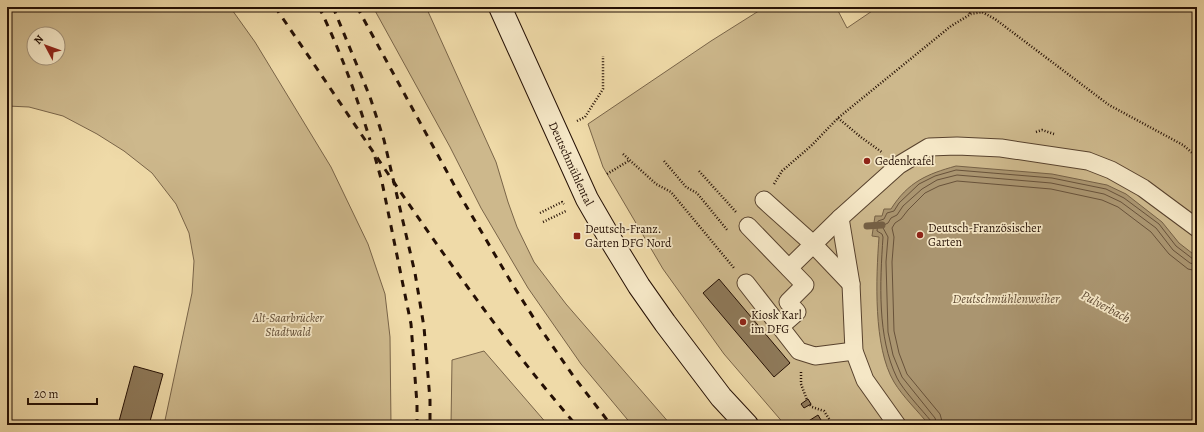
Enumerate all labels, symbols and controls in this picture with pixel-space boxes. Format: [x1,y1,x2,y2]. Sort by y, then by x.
north arrow [26,26,66,66]
text: N [31,32,47,48]
street label: Deutschmühlental [545,119,597,209]
place label: Gedenktafel [875,153,934,169]
marker: Gedenktafel [862,156,872,166]
place label: Deutsch-Französischer Garten [928,220,1042,250]
place label: Deutsch-Franz. Garten DFG Nord [585,221,672,251]
marker: Deutsch-Französischer Garten [915,230,925,240]
marker: Deutsch-Franz. Garten DFG Nord [572,231,582,241]
water label: Pulverbach [1078,286,1133,327]
water label: Deutschmühlenweiher [953,290,1060,307]
place label: Kiosk Karl im DFG [751,307,802,337]
park label: Alt-Saarbrücker Stadtwald [252,310,324,340]
marker: Kiosk Karl im DFG [738,317,748,327]
scale bar [28,380,97,406]
text: 20 m [34,386,58,402]

